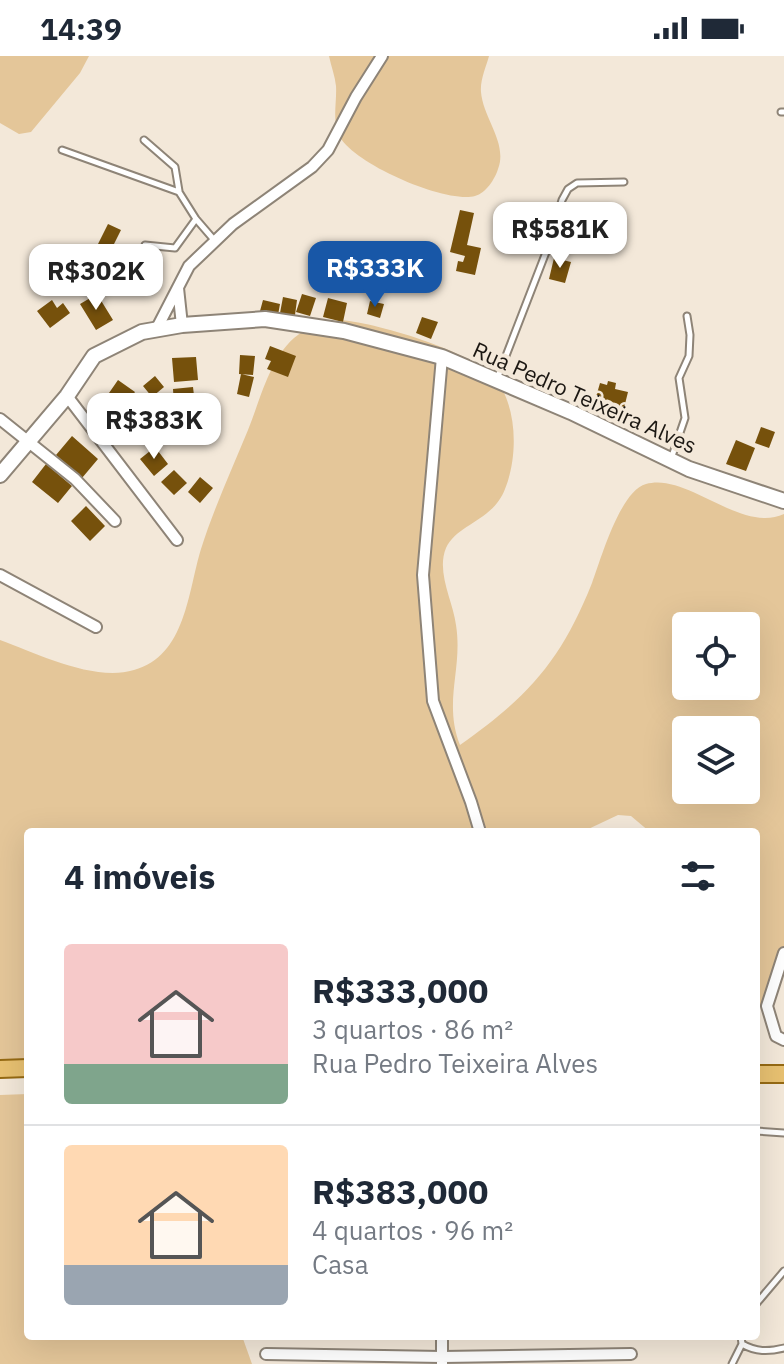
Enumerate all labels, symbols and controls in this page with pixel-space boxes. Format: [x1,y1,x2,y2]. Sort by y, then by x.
text: 14:39 [40,9,122,48]
pin: R$581K [495,202,625,270]
text: R$581K [511,211,609,245]
pin: R$333K [310,241,440,309]
pin: R$302K [31,244,161,312]
text: R$333K [326,250,424,284]
text: R$302K [47,253,145,287]
street label: Rua Pedro Teixeira Alves [468,335,702,459]
pin: R$383K [89,393,219,461]
text: R$383K [105,402,203,436]
map controls [672,612,760,804]
button: locate [672,612,760,700]
button: layers [672,716,760,804]
text: 4 imóveis [64,854,215,898]
icon: filters [676,854,720,898]
text: R$333,000 [312,968,488,1012]
icon: home [128,976,224,1072]
text: 3 quartos · 86 m² [312,1012,513,1046]
text: Rua Pedro Teixeira Alves [312,1046,598,1080]
text: R$383,000 [312,1169,488,1213]
icon: home [128,1177,224,1273]
text: 4 quartos · 96 m² [312,1213,513,1247]
text: Casa [312,1247,369,1281]

